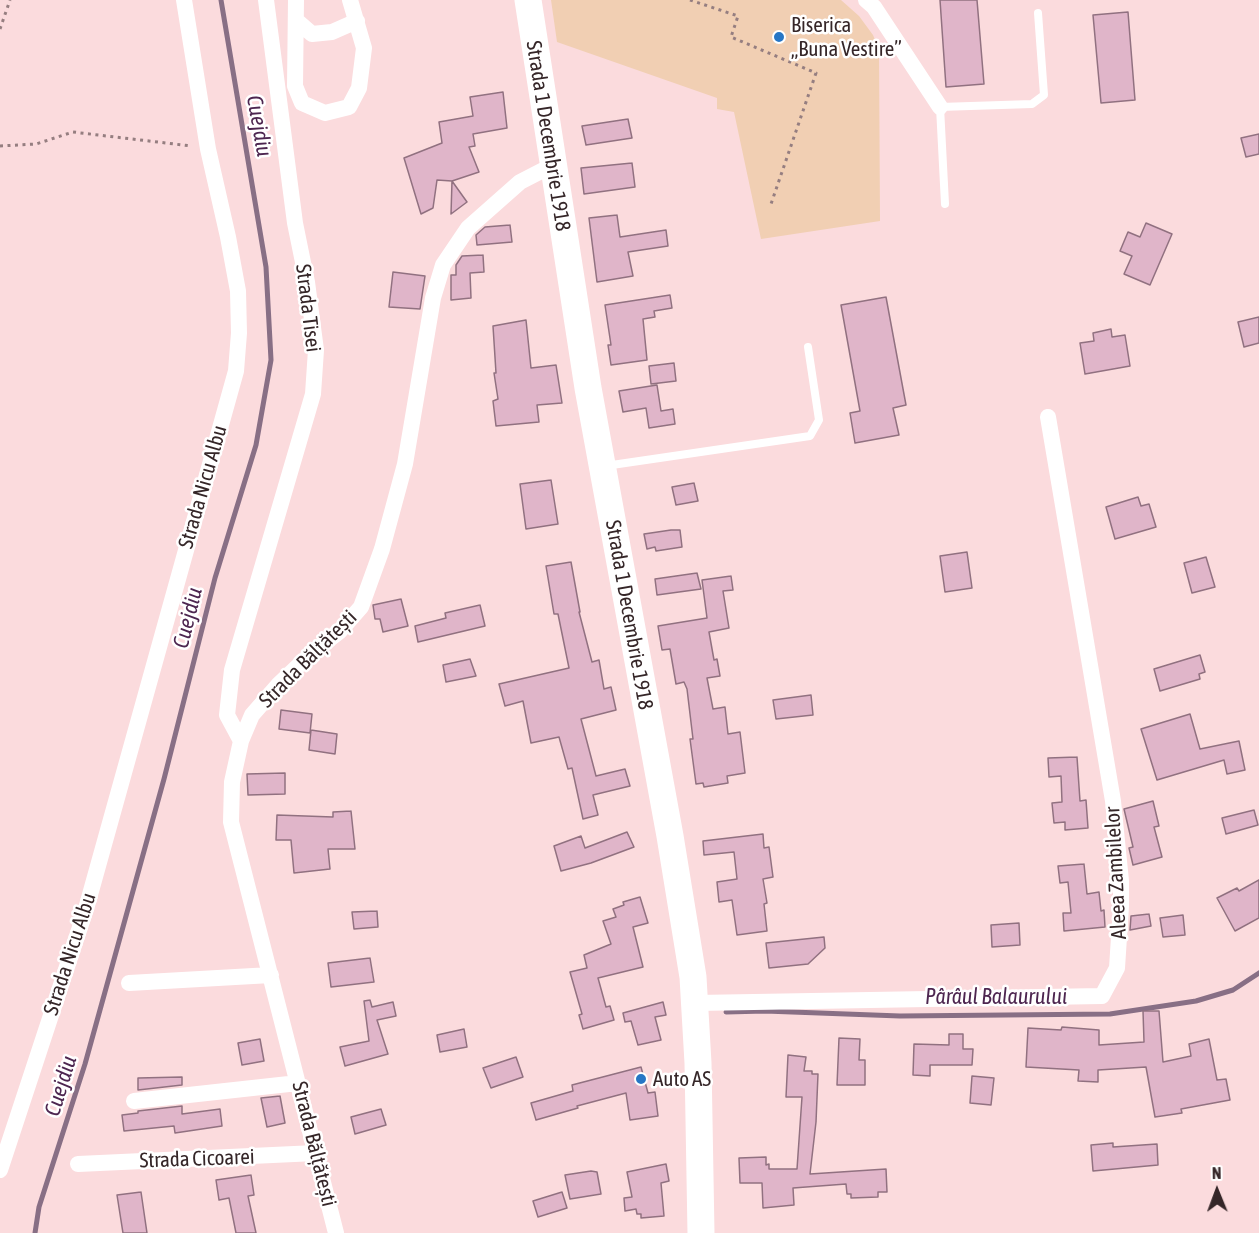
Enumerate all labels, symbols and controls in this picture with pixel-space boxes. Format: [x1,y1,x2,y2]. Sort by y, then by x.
place label: Biserica „Buna Vestire” [791,12,902,62]
marker: Biserica „Buna Vestire” [772,30,786,44]
street label: Strada 1 Decembrie 1918 [521,39,575,233]
water label: Cuejdiu [241,93,277,159]
street label: Strada Tisei [290,263,326,353]
street label: Strada Nicu Albu [173,423,233,551]
street label: Strada 1 Decembrie 1918 [600,518,658,712]
water label: Cuejdiu [168,585,208,651]
street label: Strada Bălțătești [254,605,362,713]
street label: Aleea Zambilelor [1100,806,1132,940]
street label: Strada Nicu Albu [38,890,102,1018]
water label: Pârâul Balaurului [925,984,1067,1010]
water label: Cuejdiu [39,1053,83,1119]
place label: Auto AS [653,1066,711,1092]
marker: Auto AS [634,1072,648,1086]
street label: Strada Bălțătești [286,1079,342,1209]
street label: Strada Cicoarei [139,1144,255,1174]
north arrow [1187,1161,1247,1221]
text: N [1212,1164,1222,1182]

